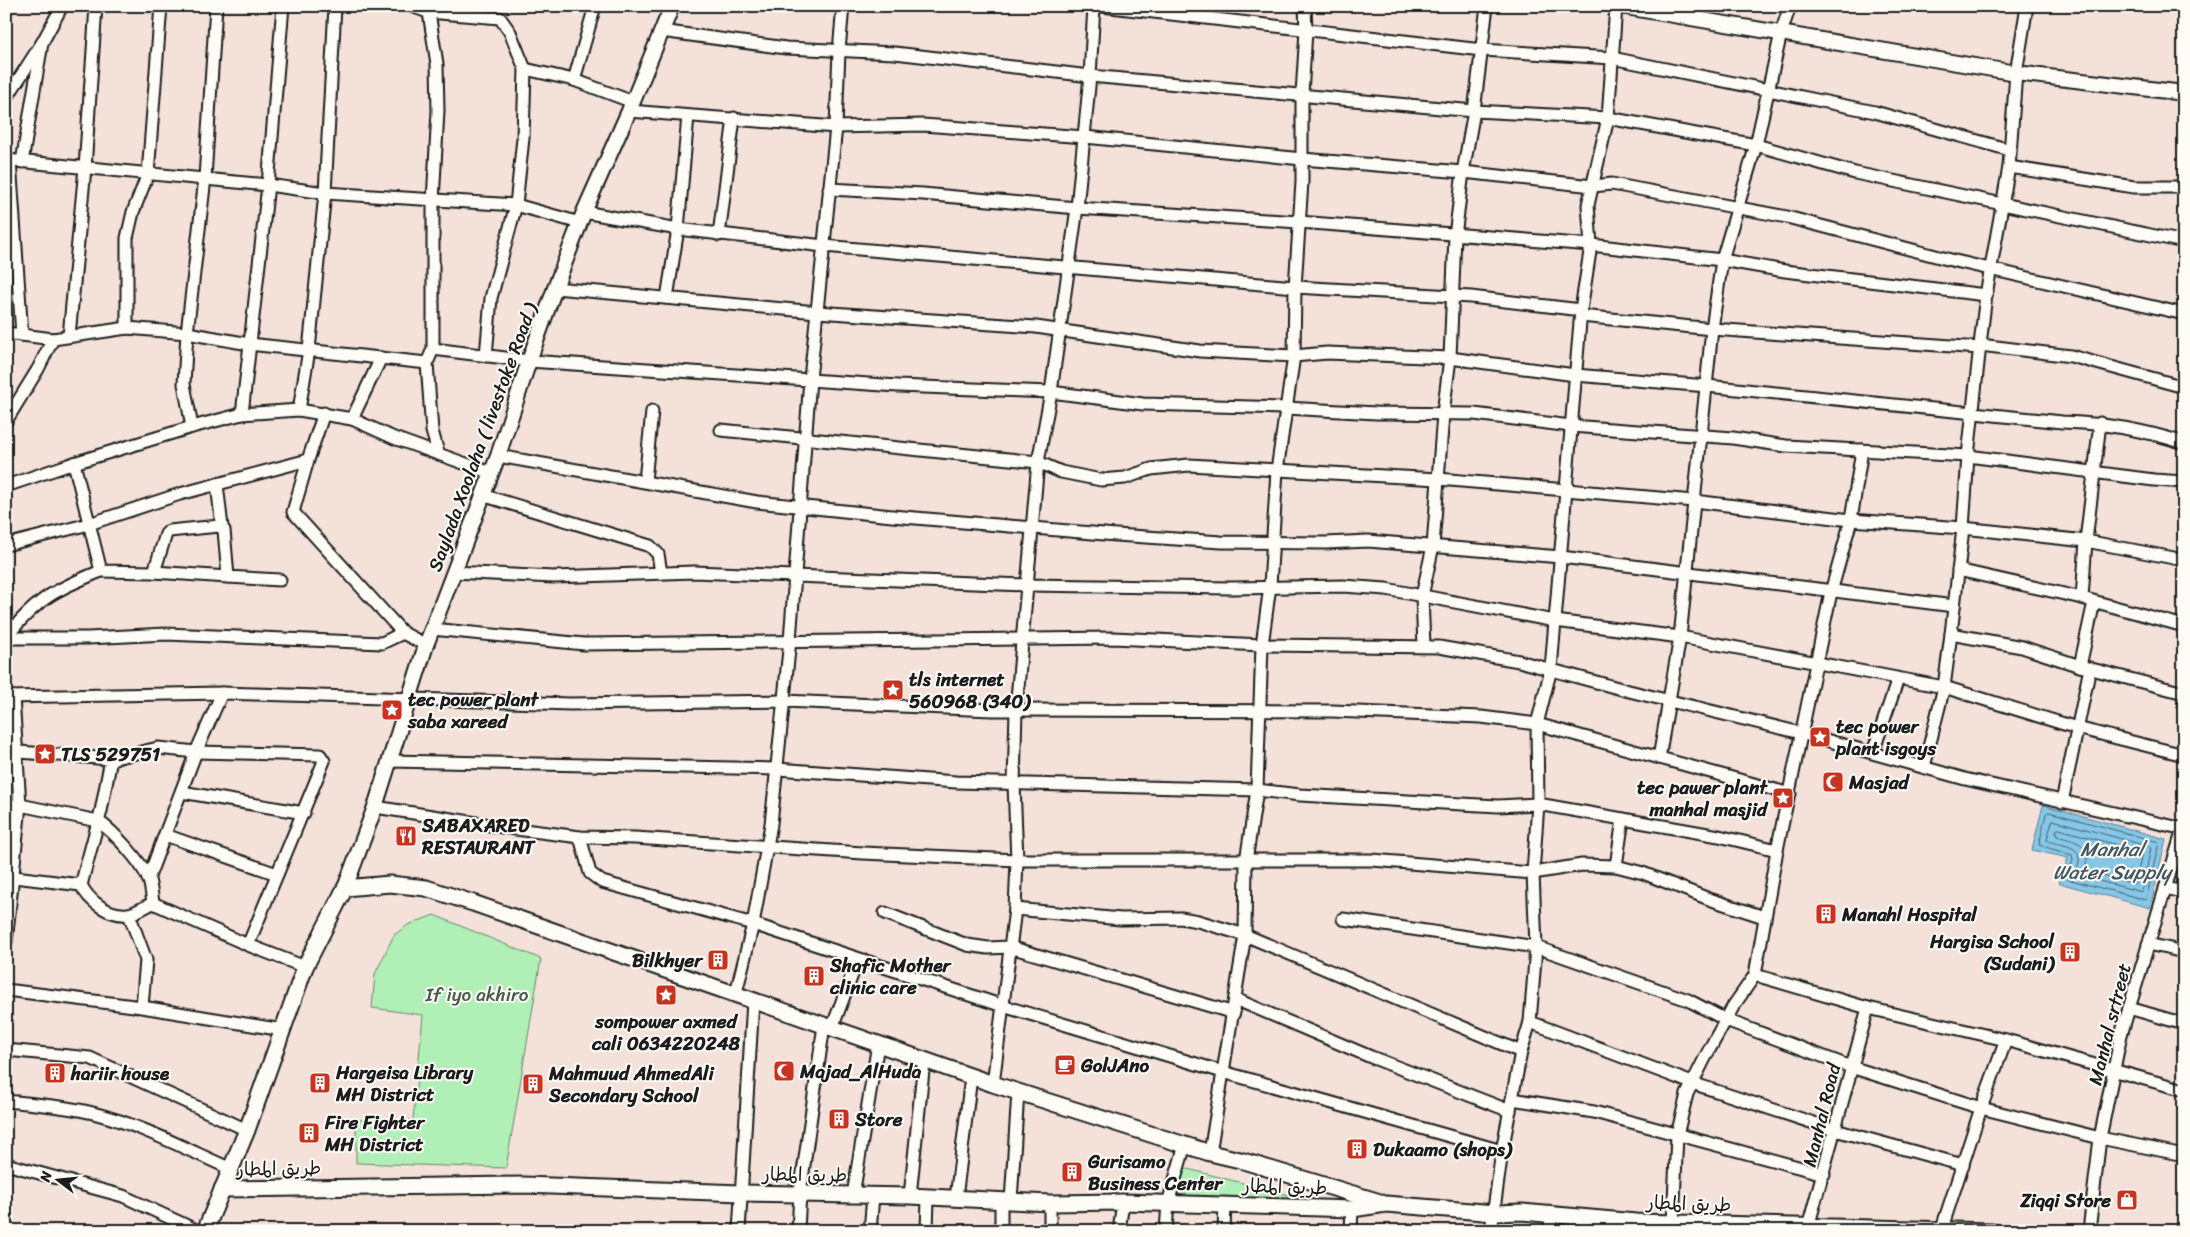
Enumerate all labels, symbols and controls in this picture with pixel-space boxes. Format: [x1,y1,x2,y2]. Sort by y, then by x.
street label: Saylada Xoolaha ( livestoke Road ) [418,297,547,576]
place label: tls internet 560968 (340) [909,663,1031,718]
place icon: tls internet 560968 (340) [881,678,905,702]
place label: tec power plant saba xareed [407,683,539,738]
place icon: tec power plant saba xareed [380,698,404,722]
place label: tec power plant isgoys [1834,710,1937,765]
place icon: tec power plant isgoys [1808,725,1832,749]
place label: TLS 529751 [61,738,160,771]
place icon: TLS 529751 [33,742,57,766]
place label: Masjad [1848,766,1910,799]
mosque icon: Masjad [1821,770,1845,794]
place label: tec pawer plant manhal masjid [1637,771,1769,826]
place icon: tec pawer plant manhal masjid [1771,786,1795,810]
place label: SABAXARED RESTAURANT [421,809,536,864]
restaurant icon: SABAXARED RESTAURANT [394,824,418,848]
water label: Manhal Water Supply [2053,832,2174,890]
place label: Manahl Hospital [1841,898,1978,931]
building icon: Manahl Hospital [1814,902,1838,926]
place label: Hargisa School (Sudani) [1929,925,2055,980]
building icon: Hargisa School (Sudani) [2058,940,2082,964]
place label: Bilkhyer [632,944,704,977]
building icon: Bilkhyer [706,948,730,972]
place label: Shafic Mother clinic care [829,949,953,1004]
street label: Manhal srtreet [2078,960,2141,1089]
building icon: Shafic Mother clinic care [802,964,826,988]
park label: If iyo akhiro [425,978,529,1011]
place icon: sompower axmed cali 0634220248 [654,983,678,1007]
place label: sompower axmed cali 0634220248 [591,1005,741,1060]
place label: GolJAno [1080,1049,1150,1082]
cafe icon: GolJAno [1053,1053,1077,1077]
place label: Majad_AlHuda [799,1055,922,1088]
place label: Hargeisa Library MH District [335,1056,474,1111]
place label: hariir house [70,1057,170,1090]
place label: Mahmuud AhmedAli Secondary School [548,1057,715,1112]
street label: Manhal Road [1793,1058,1851,1170]
mosque icon: Majad_AlHuda [772,1059,796,1083]
building icon: hariir house [43,1061,67,1085]
building icon: Hargeisa Library MH District [308,1071,332,1095]
building icon: Mahmuud AhmedAli Secondary School [521,1072,545,1096]
place label: Store [854,1103,903,1136]
place label: Fire Fighter MH District [324,1106,426,1161]
building icon: Store [827,1107,851,1131]
building icon: Fire Fighter MH District [297,1121,321,1145]
place label: Dukaamo (shops) [1373,1133,1513,1166]
building icon: Dukaamo (shops) [1345,1137,1369,1161]
place label: Gurisamo Business Center [1087,1145,1224,1200]
street label: طريق المطار [234,1151,322,1186]
north arrow [32,1154,82,1204]
street label: طريق المطار [760,1157,848,1192]
building icon: Gurisamo Business Center [1060,1160,1084,1184]
text: N [32,1168,59,1186]
street label: طريق المطار [1240,1168,1328,1204]
place label: Ziqqi Store [2019,1184,2111,1217]
street label: طريق المطار [1644,1185,1732,1221]
shop icon: Ziqqi Store [2115,1188,2139,1212]

